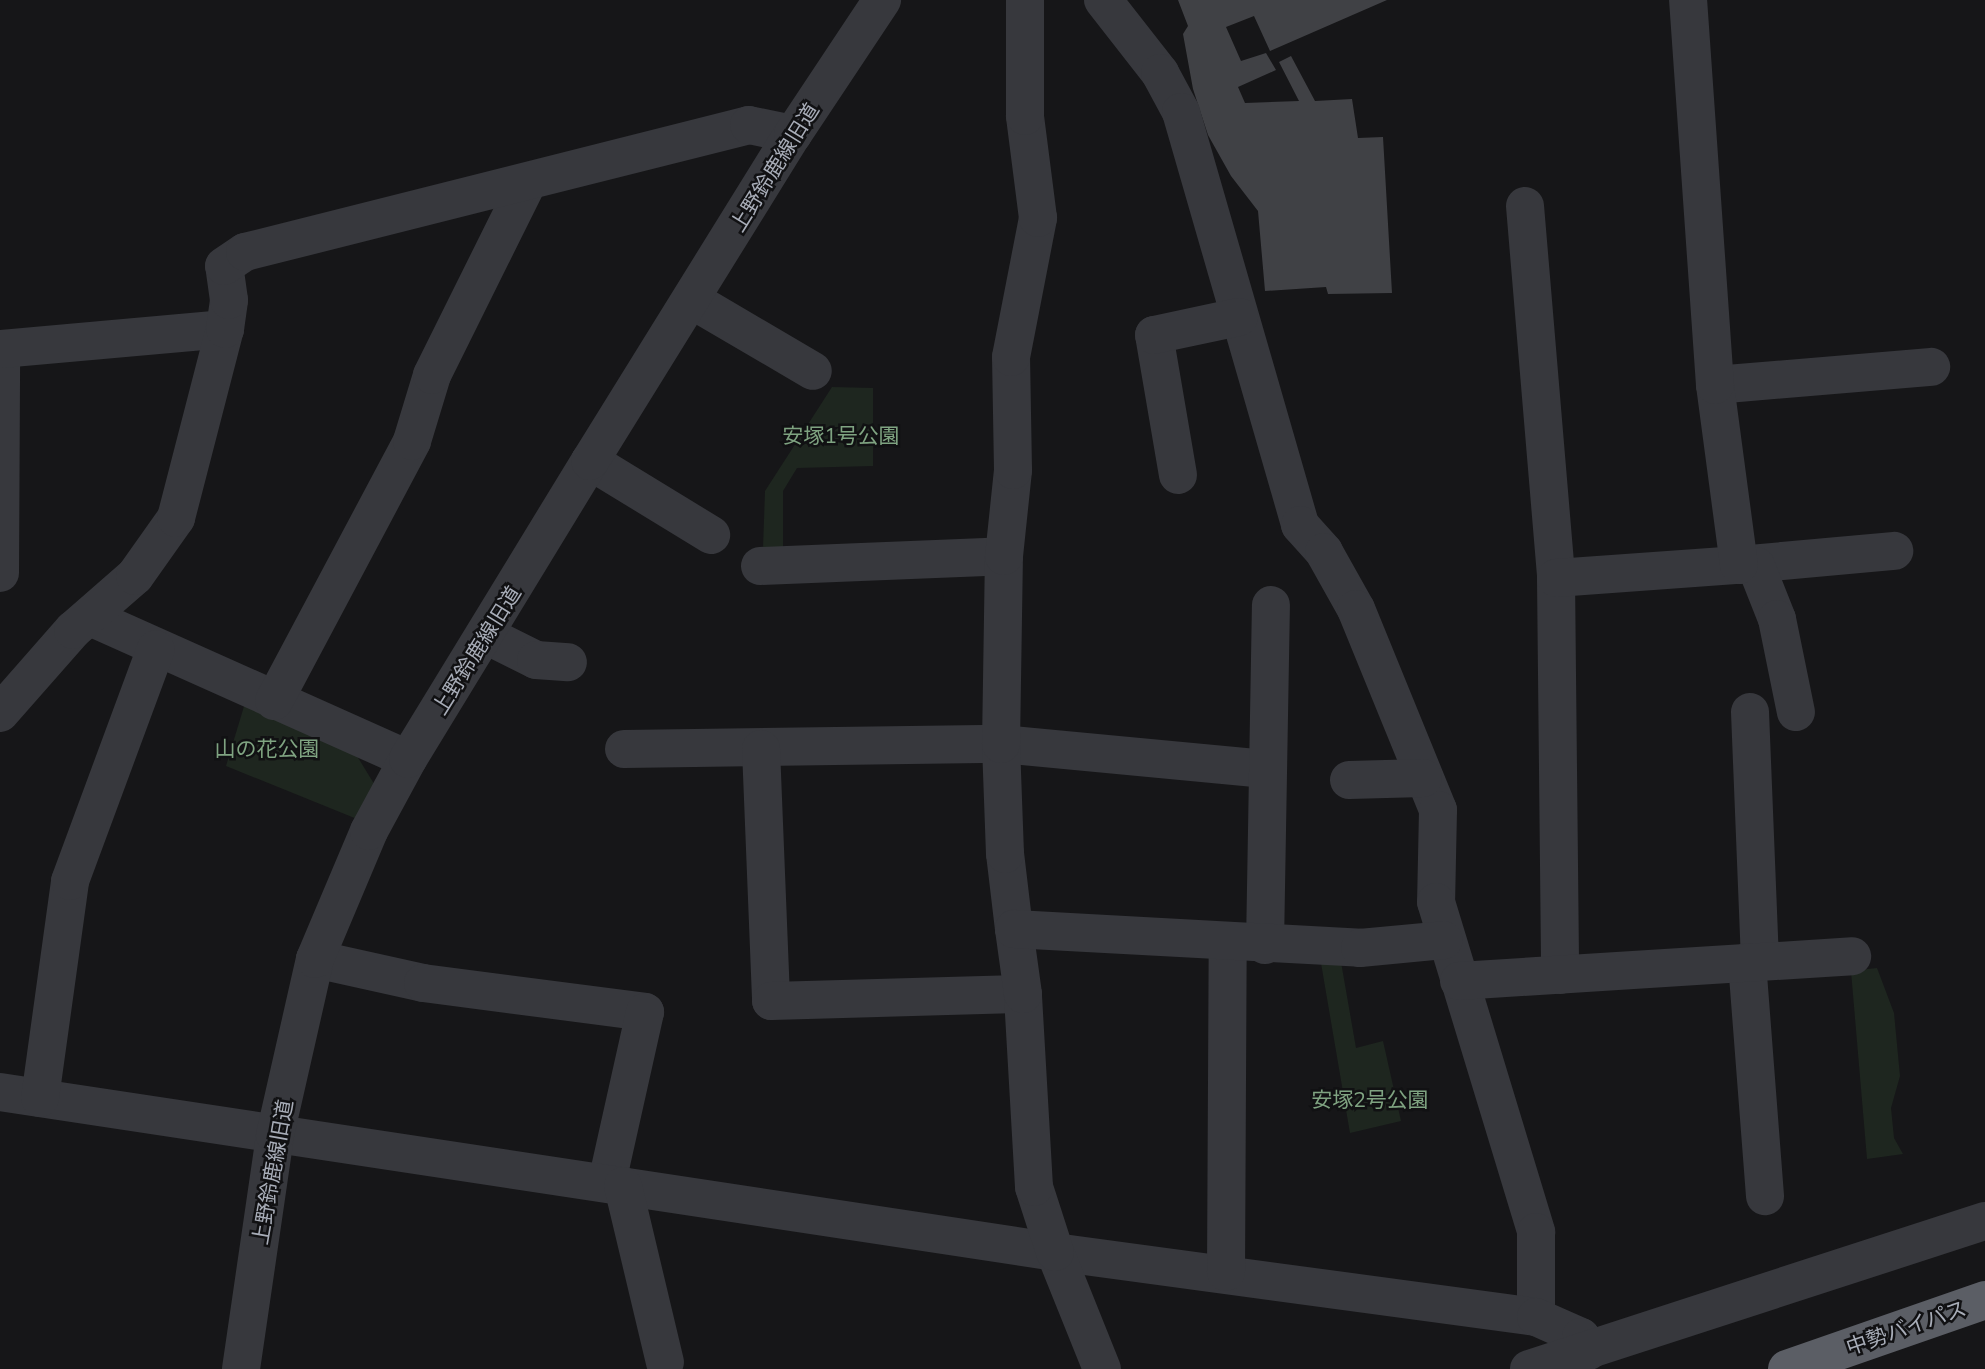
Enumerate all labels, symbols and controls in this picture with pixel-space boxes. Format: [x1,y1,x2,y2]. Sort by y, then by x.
street label: 上野鈴鹿線旧道 [724,98,824,236]
park label: 安塚1号公園 [782,422,900,448]
street label: 上野鈴鹿線旧道 [426,581,526,719]
park label: 山の花公園 [215,735,319,761]
park label: 安塚2号公園 [1311,1086,1429,1112]
street label: 上野鈴鹿線旧道 [247,1097,297,1247]
street label: 中勢バイパス [1842,1295,1970,1359]

